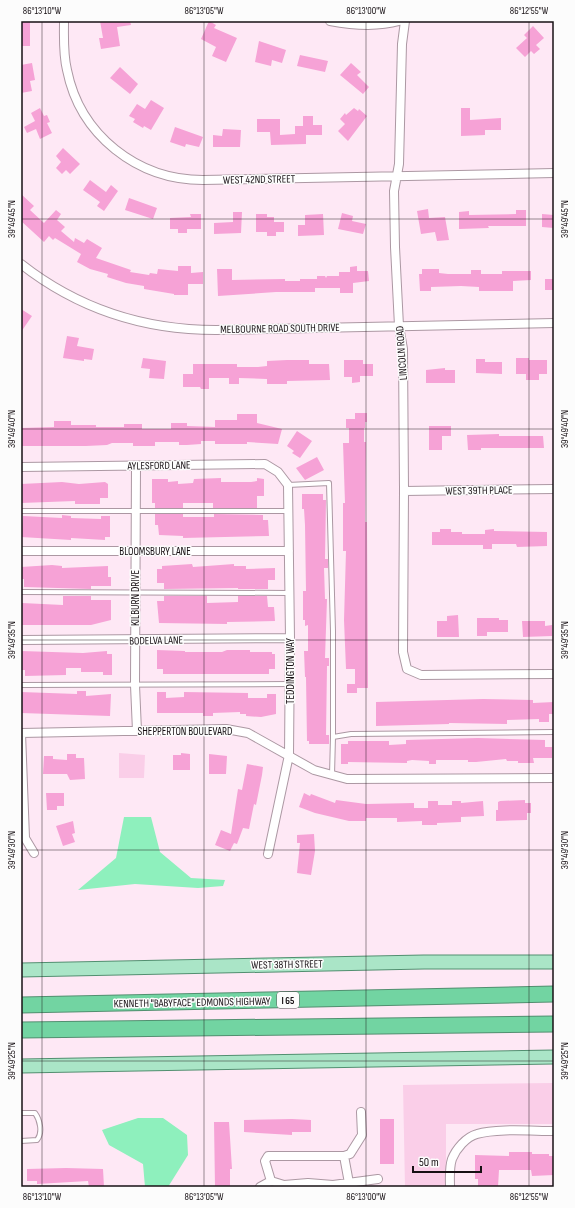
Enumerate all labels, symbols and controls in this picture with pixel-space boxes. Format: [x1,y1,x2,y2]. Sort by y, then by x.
text: 86°13'10"W [23,5,62,17]
text: 86°13'05"W [185,5,224,17]
text: 86°13'00"W [346,5,386,17]
text: 86°12'55"W [510,5,549,17]
street label: WEST 42ND STREET [223,172,296,187]
text: 39°49'45"N [6,200,18,238]
text: 39°49'45"N [559,200,571,238]
street label: MELBOURNE ROAD SOUTH DRIVE [220,321,340,336]
street label: LINCOLN ROAD [393,325,410,381]
text: 39°49'40"N [6,410,18,448]
text: 39°49'40"N [559,410,571,448]
street label: AYLESFORD LANE [126,458,191,473]
street label: WEST 39TH PLACE [445,483,513,498]
street label: BLOOMSBURY LANE [119,545,191,558]
street label: KILBURN DRIVE [129,570,142,626]
text: 39°49'35"N [6,621,18,659]
text: 39°49'35"N [559,621,571,659]
street label: BODELVA LANE [129,634,183,647]
street label: TEDDINGTON WAY [284,638,297,704]
street label: SHEPPERTON BOULEVARD [138,725,232,738]
text: 39°49'30"N [6,831,18,869]
text: 39°49'30"N [559,831,571,869]
street label: WEST 38TH STREET [251,957,323,972]
road number: I 65 [277,992,299,1008]
street label: KENNETH "BABYFACE" EDMONDS HIGHWAY [114,995,271,1010]
text: 39°49'25"N [6,1042,18,1080]
text: 39°49'25"N [559,1042,571,1080]
scale bar [413,1148,481,1174]
text: 50 m [419,1155,439,1170]
text: 86°13'10"W [23,1191,62,1203]
text: 86°13'05"W [185,1191,224,1203]
text: 86°13'00"W [346,1191,386,1203]
text: 86°12'55"W [510,1191,549,1203]

